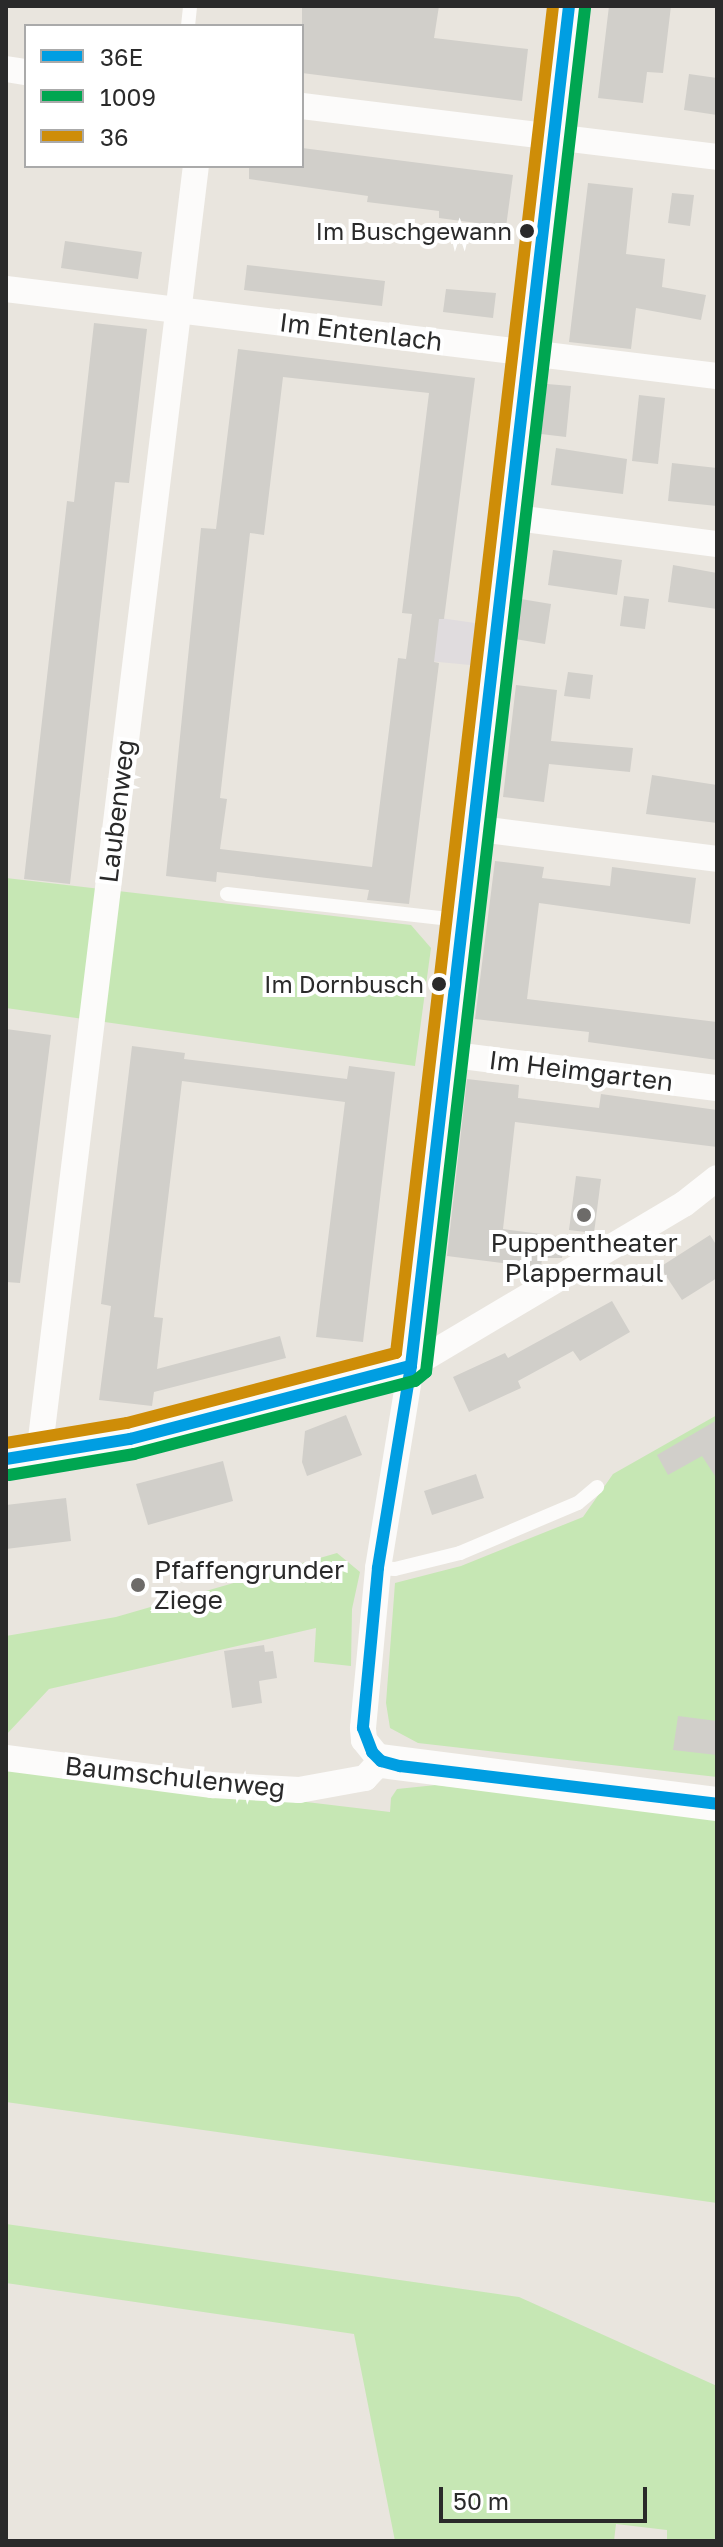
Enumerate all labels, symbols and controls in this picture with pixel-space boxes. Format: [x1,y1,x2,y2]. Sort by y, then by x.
legend [24,24,304,168]
text: 36E [100,42,143,71]
text: 1009 [100,82,156,111]
text: 36 [100,122,129,151]
place label: Im Buschgewann [316,217,512,245]
marker: Im Buschgewann [519,223,535,239]
street label: Im Entenlach [278,307,444,357]
street label: Laubenweg [93,738,141,884]
place label: Im Dornbusch [264,970,424,998]
marker: Im Dornbusch [431,976,447,992]
street label: Im Heimgarten [487,1044,675,1098]
marker: Puppentheater Plappermaul [575,1206,593,1224]
place label: Puppentheater Plappermaul [490,1227,678,1288]
place label: Pfaffengrunder Ziege [154,1554,344,1616]
marker: Pfaffengrunder Ziege [129,1576,147,1594]
street label: Baumschulenweg [63,1750,287,1804]
scale bar [443,2471,651,2521]
text: 50 m [453,2486,509,2515]

